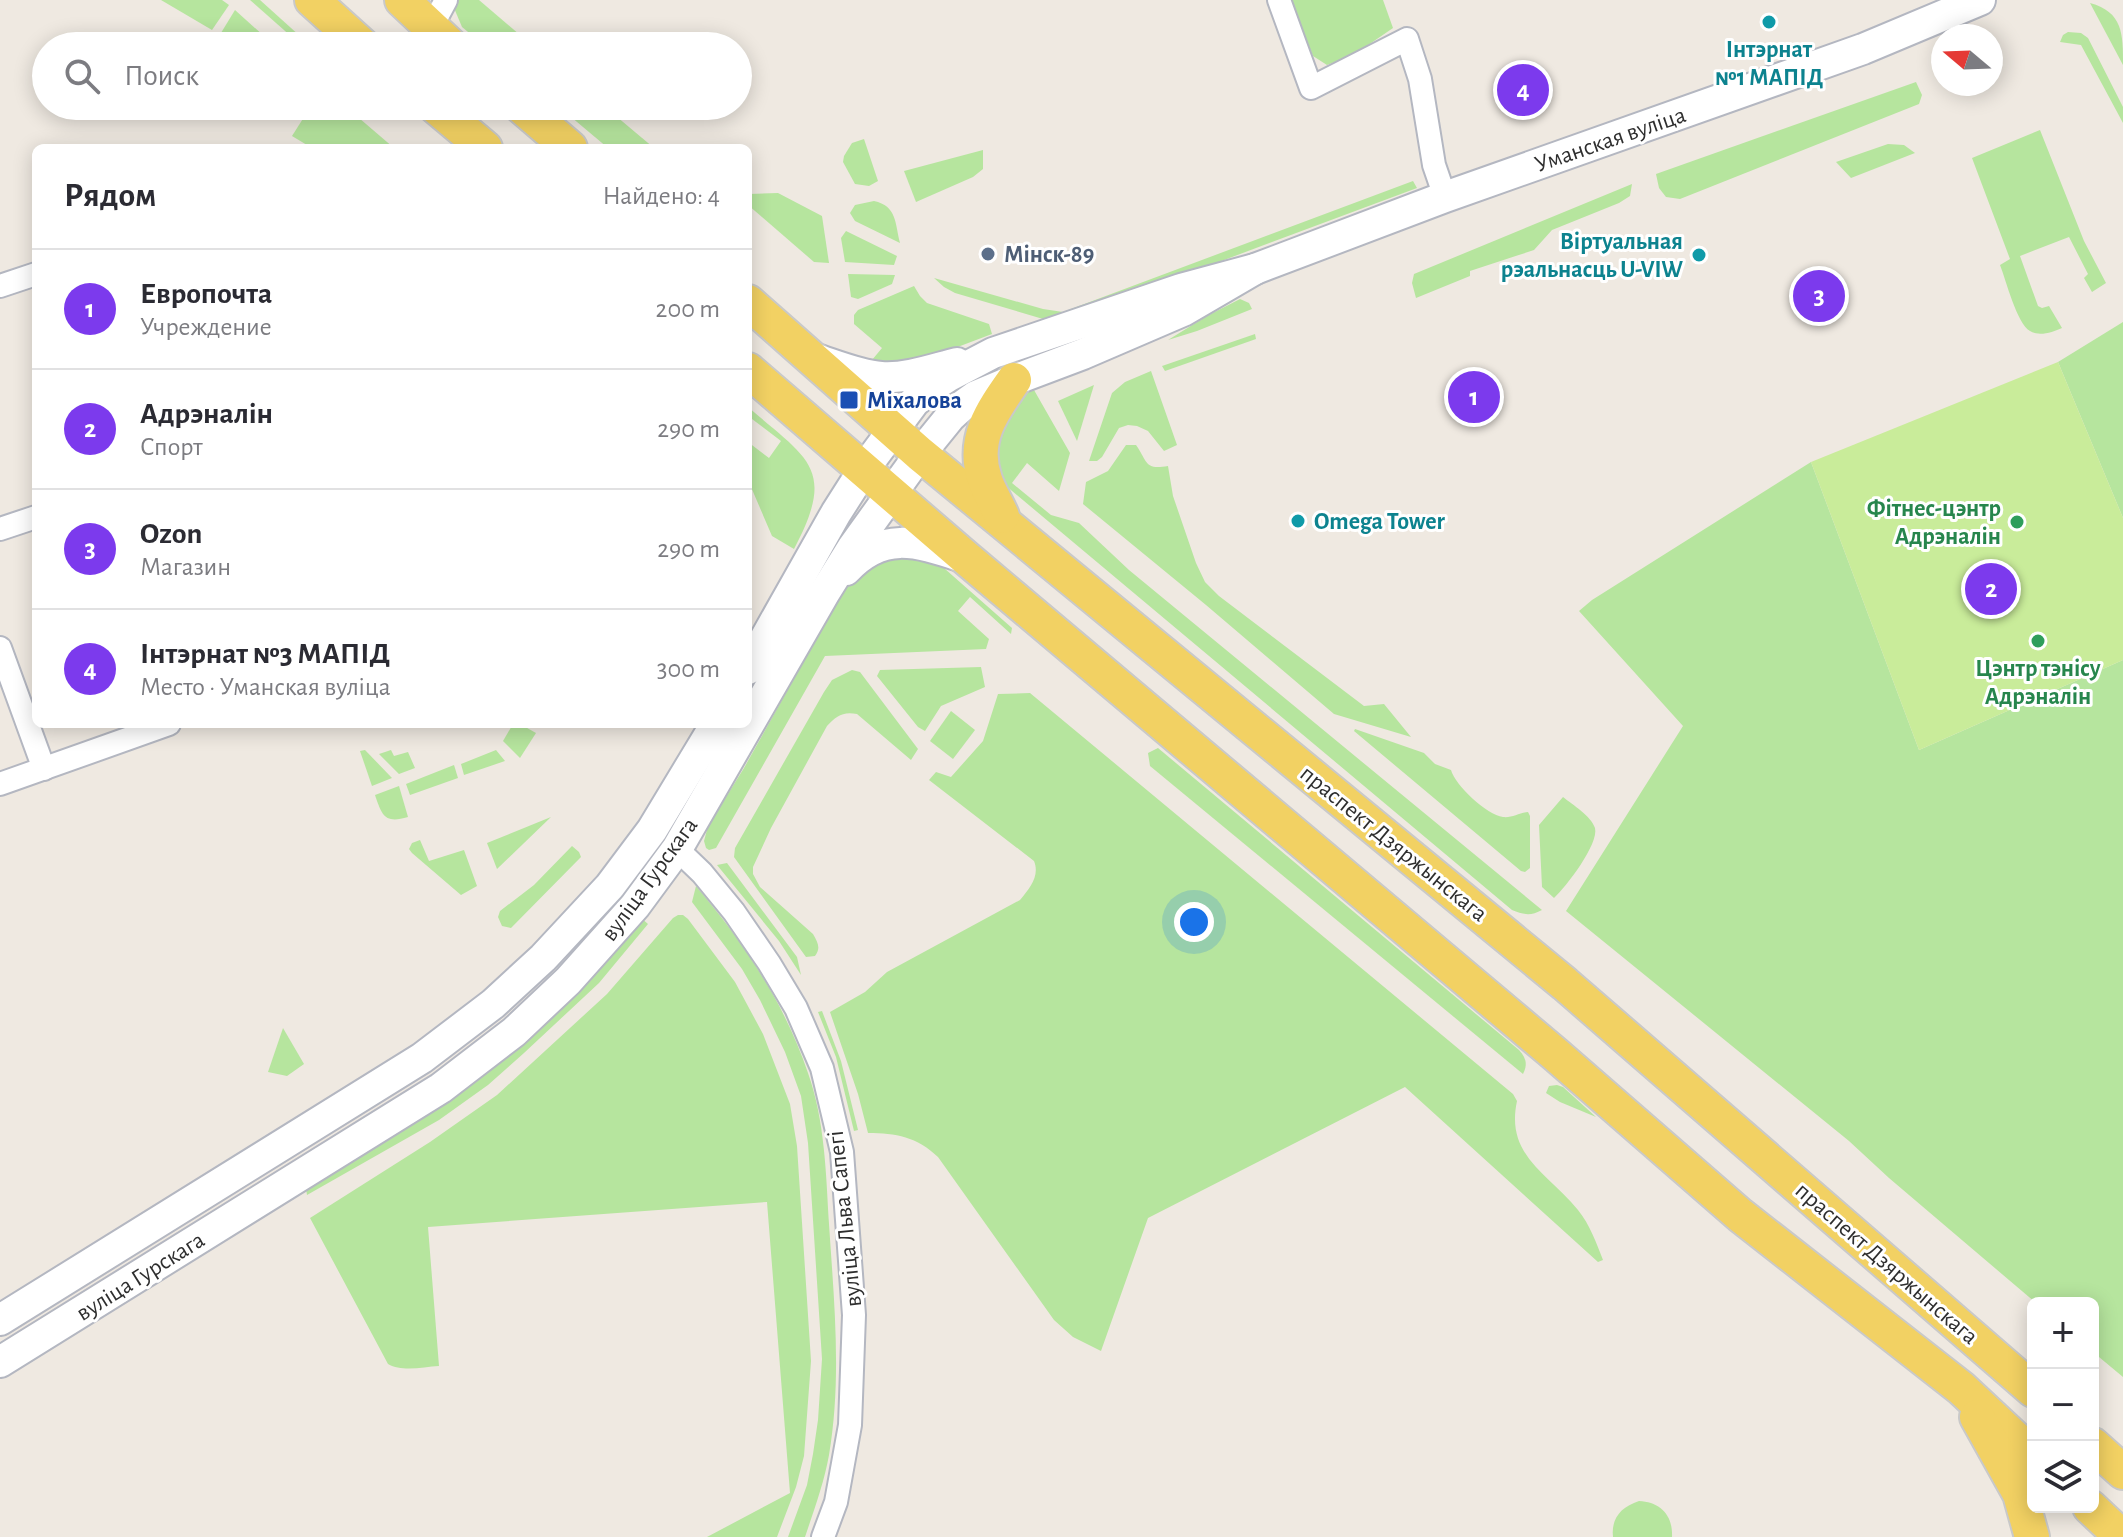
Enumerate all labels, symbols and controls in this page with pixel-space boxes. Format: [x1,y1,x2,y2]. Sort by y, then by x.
marker: Інтэрнат №1 МАПІД [1760,13,1778,31]
north arrow [1931,24,2003,96]
search box [32,32,752,120]
place label: Інтэрнат №1 МАПІД [1715,38,1823,90]
icon: search [60,54,104,98]
pin: 4 [1497,60,1549,120]
text: Поиск [124,61,199,91]
street label: Уманская вуліца [1532,103,1689,177]
text: Рядом [64,179,156,213]
text: Найдено: 4 [602,183,720,209]
place label: Віртуальная рэальнасць U-VIW [1501,230,1683,282]
place label: Мінск-89 [1004,243,1094,267]
marker: Мінск-89 [979,245,997,263]
marker: Віртуальная рэальнасць U-VIW [1690,246,1708,264]
pin: 3 [1793,266,1845,326]
text: Европочта [140,279,272,309]
text: 1 [85,296,95,322]
text: 200 m [656,296,720,322]
text: Учреждение [140,314,272,340]
pin: 1 [1448,367,1500,427]
marker: Міхалова [838,389,860,411]
place label: Міхалова [867,389,962,413]
text: Адрэналін [140,399,273,429]
text: 2 [84,416,96,442]
text: 290 m [657,416,720,442]
text: Спорт [140,434,203,460]
place label: Фітнес-цэнтр Адрэналін [1867,497,2001,549]
place label: Omega Tower [1314,510,1446,534]
marker: Omega Tower [1289,512,1307,530]
marker: Фітнес-цэнтр Адрэналін [2008,513,2026,531]
text: Ozon [140,519,202,549]
text: 3 [84,536,96,562]
text: 290 m [657,536,720,562]
text: Магазин [140,554,231,580]
pin: 2 [1965,559,2017,619]
marker: Цэнтр тэнісу Адрэналін [2029,632,2047,650]
text: Інтэрнат №3 МАПІД [140,639,390,669]
text: 4 [83,656,97,682]
text: 300 m [657,656,720,682]
place label: Цэнтр тэнісу Адрэналін [1975,657,2101,709]
text: Место · Уманская вуліца [140,674,391,700]
street label: праспект Дзяржынскага [1295,761,1491,926]
street label: вуліца Гурскага [597,813,703,946]
your location [1174,902,1214,942]
street label: вуліца Льва Сапегі [824,1130,866,1308]
street label: праспект Дзяржынскага [1791,1178,1982,1349]
street label: вуліца Гурскага [72,1228,209,1326]
map controls [2027,1297,2099,1513]
button: + [2027,1297,2099,1369]
button: − [2027,1369,2099,1441]
button: layers [2027,1441,2099,1513]

